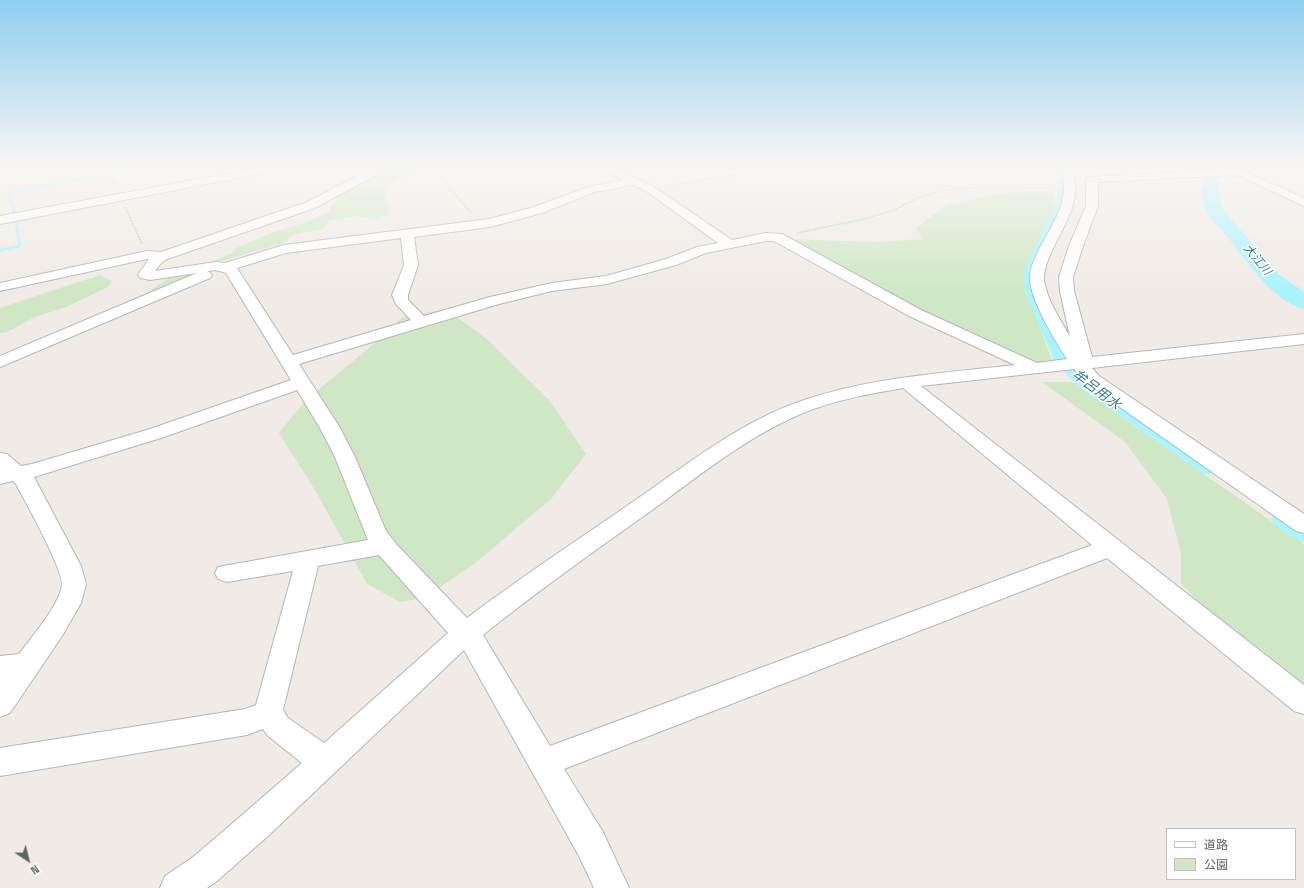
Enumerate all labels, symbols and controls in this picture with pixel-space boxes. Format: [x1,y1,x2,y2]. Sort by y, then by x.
water label: 大江川 [1240,242,1274,278]
water label: 牟呂用水 [1069,366,1123,414]
legend [1166,828,1296,880]
text: 道路 [1204,837,1228,853]
north arrow [8,840,48,880]
text: 公園 [1204,857,1228,873]
text: N [28,862,42,878]

